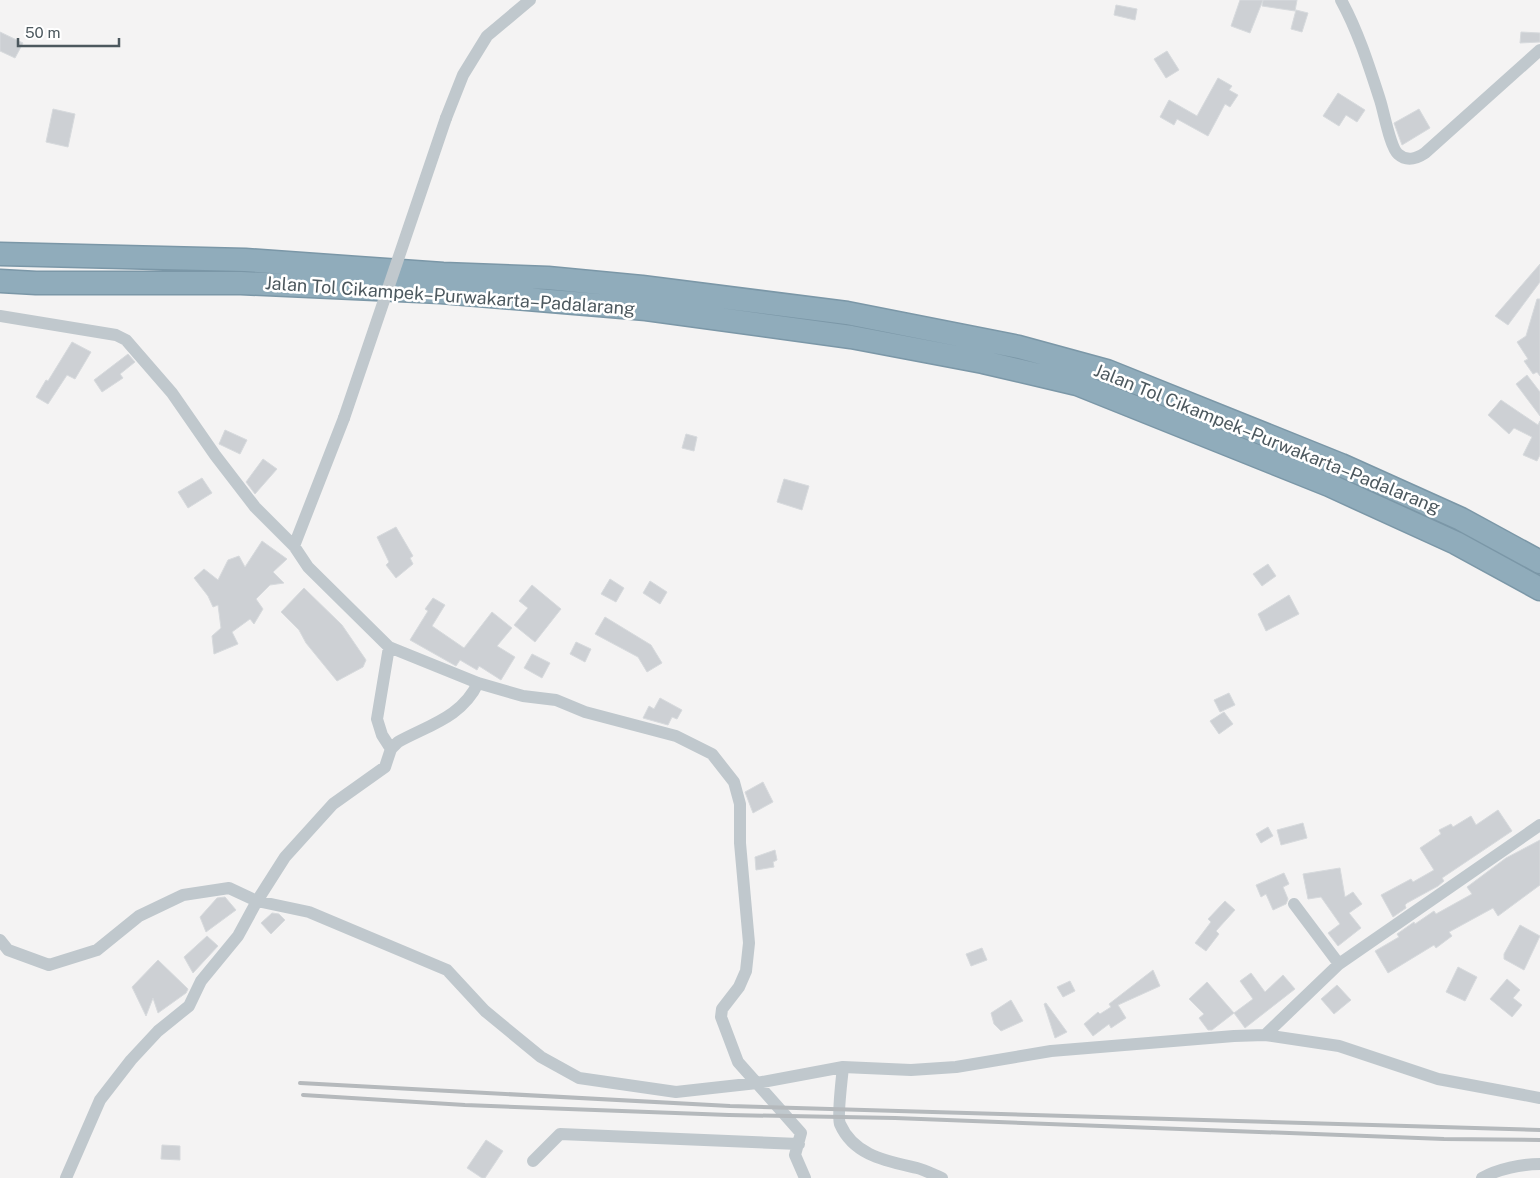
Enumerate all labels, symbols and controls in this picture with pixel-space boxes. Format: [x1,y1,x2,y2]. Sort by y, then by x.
scale bar [18,15,119,47]
text: 50 m [25,24,60,41]
street label: Jalan Tol Cikampek–Purwakarta–Padalarang [264,272,636,319]
street label: Jalan Tol Cikampek–Purwakarta–Padalarang [1091,359,1443,518]

